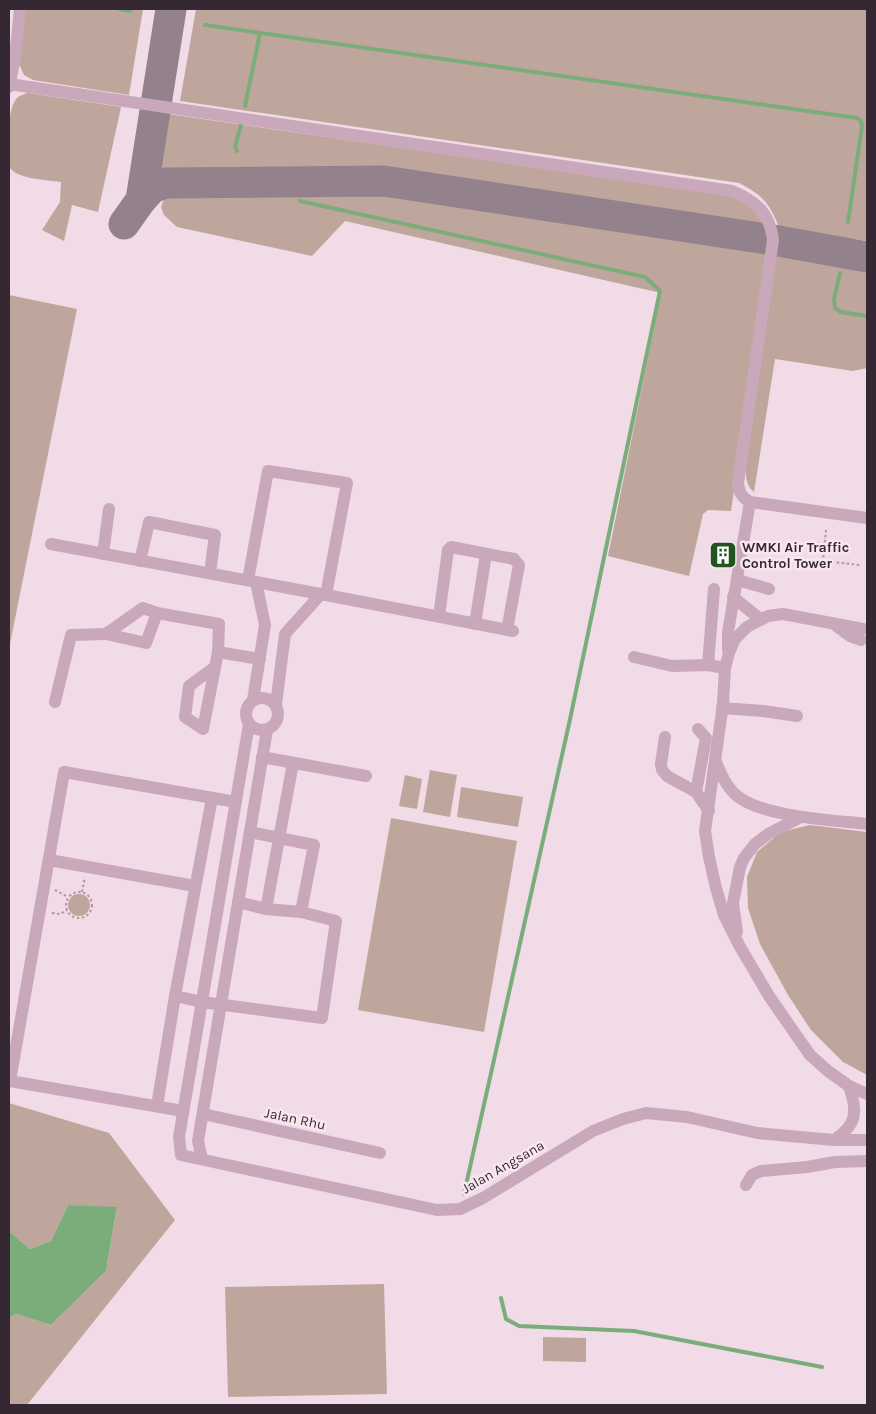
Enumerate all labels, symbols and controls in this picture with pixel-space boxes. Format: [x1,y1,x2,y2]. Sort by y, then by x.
place label: WMKI Air Traffic Control Tower [742,539,849,572]
building icon: WMKI Air Traffic Control Tower [708,540,738,570]
street label: Jalan Rhu [263,1104,327,1134]
street label: Jalan Angsana [459,1137,547,1197]

